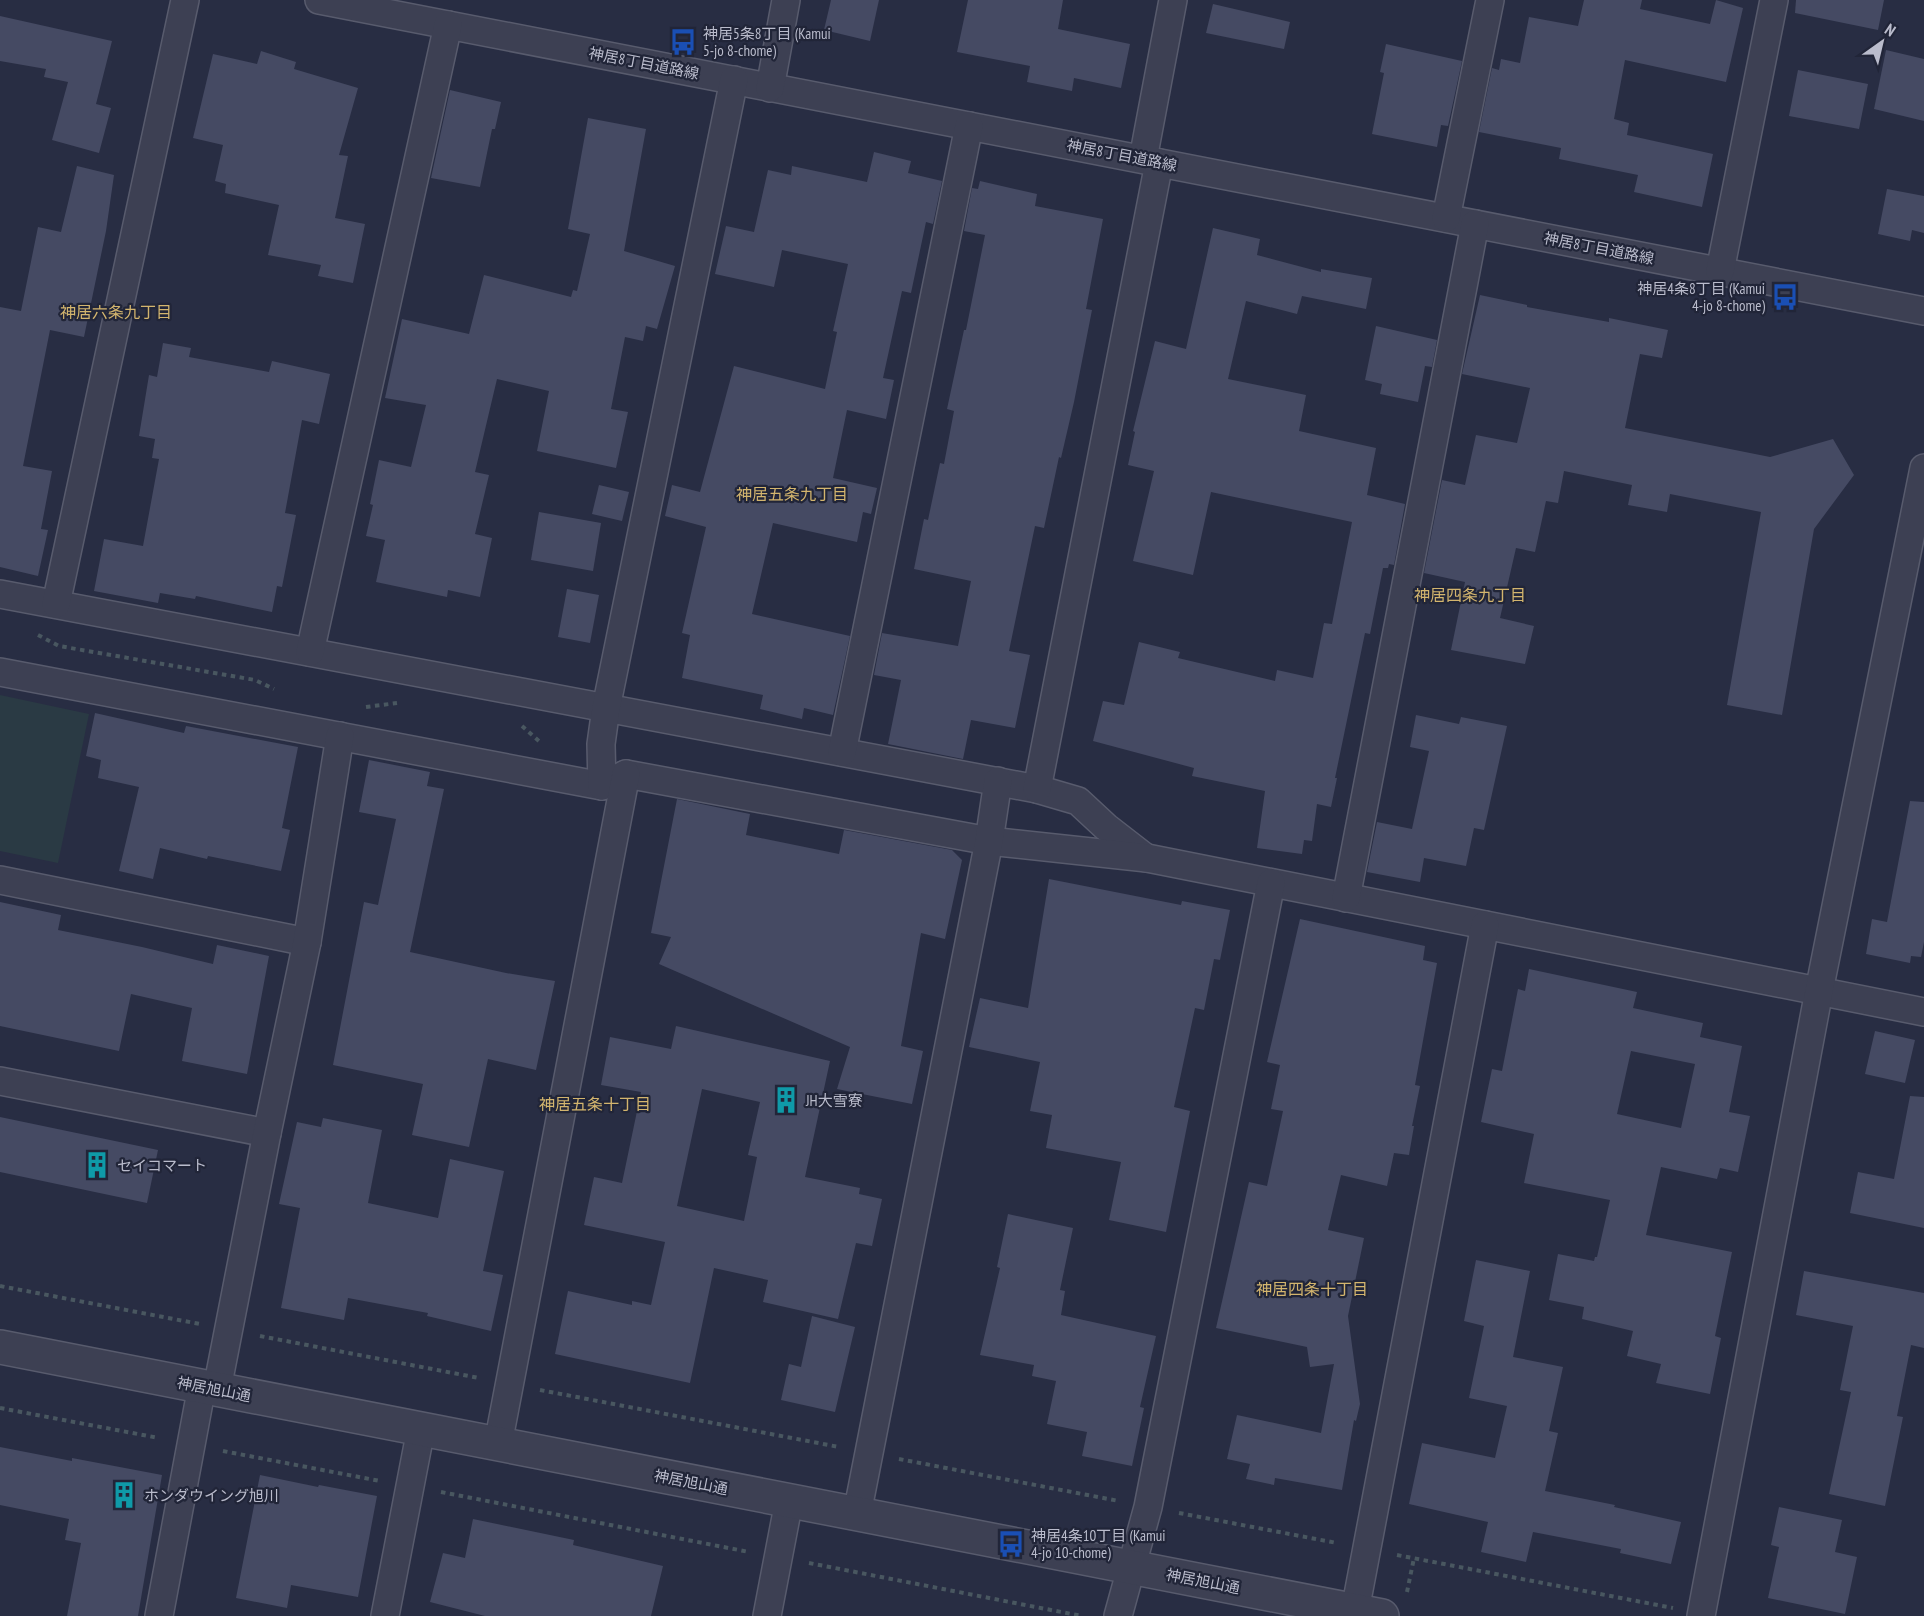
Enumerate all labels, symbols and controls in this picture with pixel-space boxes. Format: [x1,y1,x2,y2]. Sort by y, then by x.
north arrow [1852,12,1912,72]
text: N [1881,19,1900,40]
place label: 神居5条8丁目 (Kamui 5-jo 8-chome) [703,24,831,60]
bus stop icon: 神居5条8丁目 (Kamui 5-jo 8-chome) [668,27,698,57]
street label: 神居8丁目道路線 [587,43,701,83]
street label: 神居8丁目道路線 [1065,135,1179,175]
street label: 神居8丁目道路線 [1542,228,1656,268]
place label: 神居4条8丁目 (Kamui 4-jo 8-chome) [1637,279,1765,315]
bus stop icon: 神居4条8丁目 (Kamui 4-jo 8-chome) [1770,282,1800,312]
district label: 神居六条九丁目 [60,302,172,322]
district label: 神居五条九丁目 [736,484,848,504]
district label: 神居四条九丁目 [1414,585,1526,605]
building icon: JH大雪寮 [771,1085,801,1115]
place label: JH大雪寮 [805,1091,863,1110]
district label: 神居五条十丁目 [539,1094,651,1114]
building icon: セイコマート [82,1150,112,1180]
place label: セイコマート [117,1156,207,1175]
district label: 神居四条十丁目 [1256,1279,1368,1299]
street label: 神居旭山通 [175,1373,253,1405]
street label: 神居旭山通 [652,1466,730,1498]
building icon: ホンダウイング旭川 [109,1480,139,1510]
place label: ホンダウイング旭川 [144,1486,279,1505]
place label: 神居4条10丁目 (Kamui 4-jo 10-chome) [1031,1526,1166,1562]
bus stop icon: 神居4条10丁目 (Kamui 4-jo 10-chome) [996,1529,1026,1559]
street label: 神居旭山通 [1164,1565,1242,1597]

